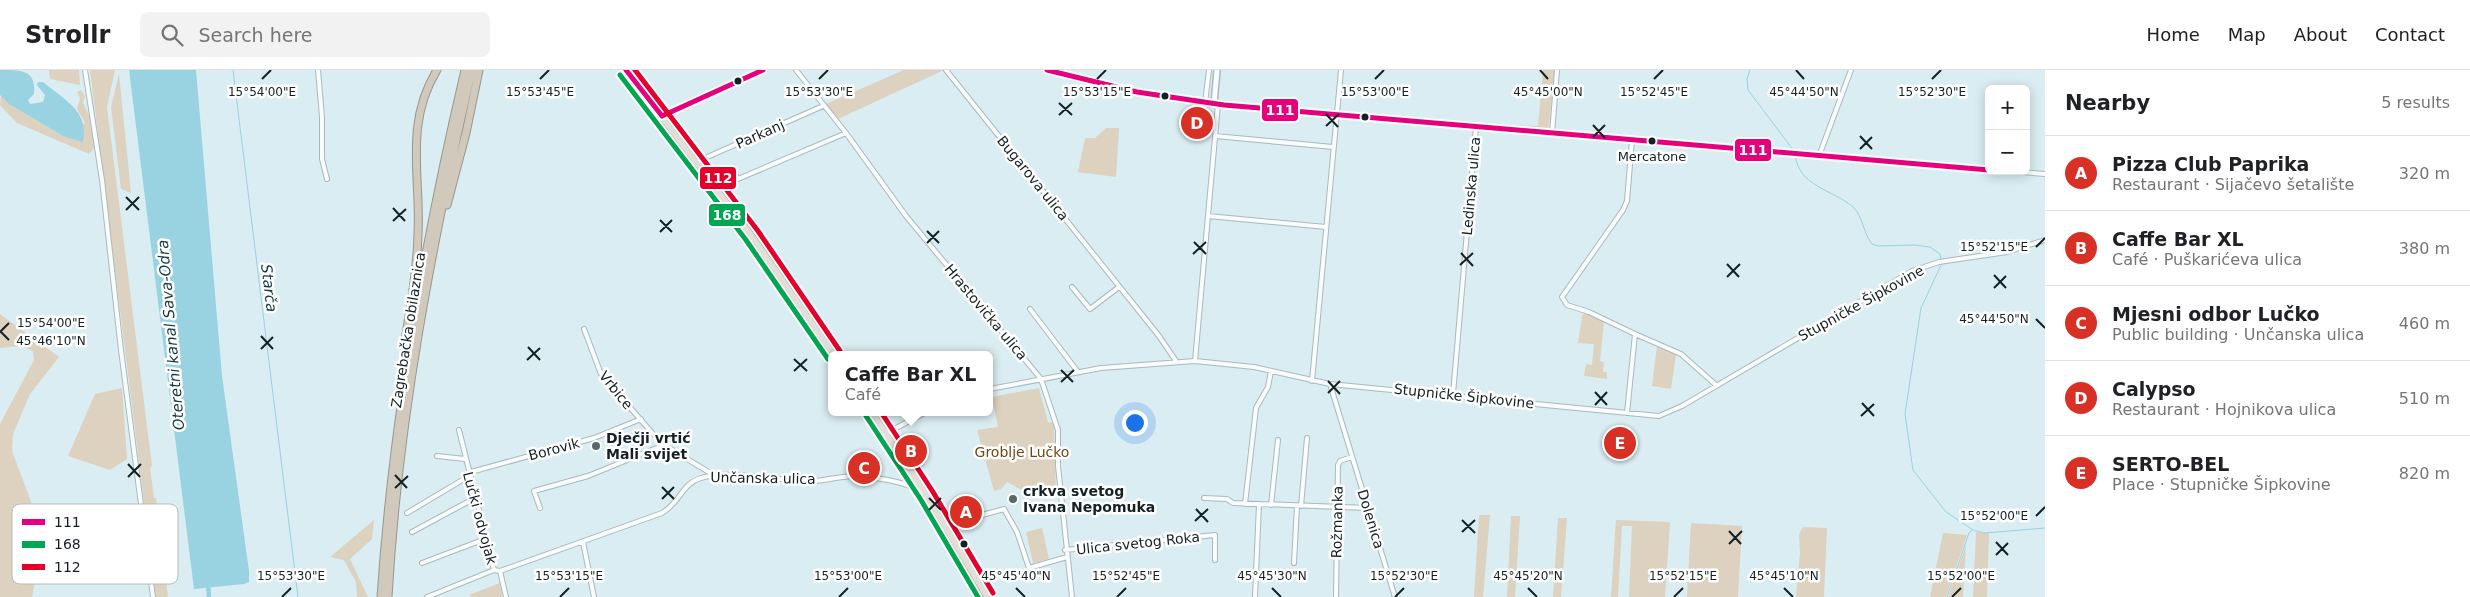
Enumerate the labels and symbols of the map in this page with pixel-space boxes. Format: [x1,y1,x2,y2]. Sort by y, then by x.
unlabelled marker [733,76,743,86]
text: 15°54'00"E [228,85,296,99]
text: 15°53'45"E [506,85,574,99]
text: 15°53'30"E [785,85,853,99]
text: 15°53'15"E [1063,85,1131,99]
text: 15°53'00"E [1341,85,1409,99]
text: 45°45'00"N [1513,85,1583,99]
text: 15°52'45"E [1620,85,1688,99]
text: 45°44'50"N [1769,85,1839,99]
text: 15°52'30"E [1898,85,1966,99]
unlabelled marker [1160,91,1170,101]
line badge: 111 [1261,98,1299,122]
text: 111 [1265,102,1295,118]
pin: D [1181,104,1213,142]
unlabelled marker [1360,112,1370,122]
street label: Parkanj [733,116,787,152]
street label: Bugarova ulica [994,132,1072,224]
street label: Ledinska ulica [1459,136,1483,236]
marker: Mercatone [1647,136,1657,146]
line badge: 111 [1734,138,1772,162]
text: 111 [1738,142,1768,158]
place label: Mercatone [1618,149,1686,164]
line badge: 112 [699,166,737,190]
text: 112 [703,170,733,186]
line badge: 168 [708,203,746,227]
text: 168 [712,207,742,223]
water label: Oteretni kanal Sava-Odra [154,239,188,431]
text: 15°52'15"E [1960,240,2028,254]
street label: Zagrebačka obilaznica [388,251,428,409]
street label: Hrastovička ulica [941,261,1031,363]
street label: Stupničke Šipkovine [1795,261,1926,344]
water label: Starča [257,263,281,313]
text: 45°44'50"N [1959,312,2029,326]
text: 15°54'00"E [17,316,85,330]
text: 45°46'10"N [16,334,86,348]
street label: Vrbice [596,368,636,412]
street label: Stupničke Šipkovine [1393,380,1535,411]
your location [1122,410,1148,436]
pin: E [1604,424,1636,462]
place label: Dječji vrtić Mali svijet [606,430,691,462]
pin: B [895,432,927,470]
street label: Borovik [527,434,582,464]
marker: Dječji vrtić Mali svijet [590,440,602,452]
park label: Groblje Lučko [975,444,1069,460]
pin: C [848,449,880,487]
street label: Unčanska ulica [710,469,816,487]
street label: Lučki odvojak [460,470,500,567]
place label: crkva svetog Ivana Nepomuka [1023,483,1155,515]
street label: Rožmanka [1328,486,1346,558]
street label: Dolenica [1354,488,1388,550]
pin: A [950,493,982,531]
marker: crkva svetog Ivana Nepomuka [1007,493,1019,505]
legend [12,504,178,584]
text: 15°52'00"E [1960,509,2028,523]
text: 111 [54,514,81,530]
street label: Ulica svetog Roka [1075,529,1201,557]
text: 168 [54,536,81,552]
unlabelled marker [959,539,969,549]
text: 112 [54,559,81,575]
text: 15°53'30"E [257,569,325,583]
text: 15°53'15"E [535,569,603,583]
text: 15°53'00"E [814,569,882,583]
text: 45°45'40"N [981,569,1051,583]
text: 15°52'45"E [1092,569,1160,583]
text: 45°45'30"N [1237,569,1307,583]
text: 15°52'30"E [1370,569,1438,583]
text: 45°45'20"N [1493,569,1563,583]
text: 15°52'15"E [1649,569,1717,583]
text: 45°45'10"N [1749,569,1819,583]
text: 15°52'00"E [1927,569,1995,583]

